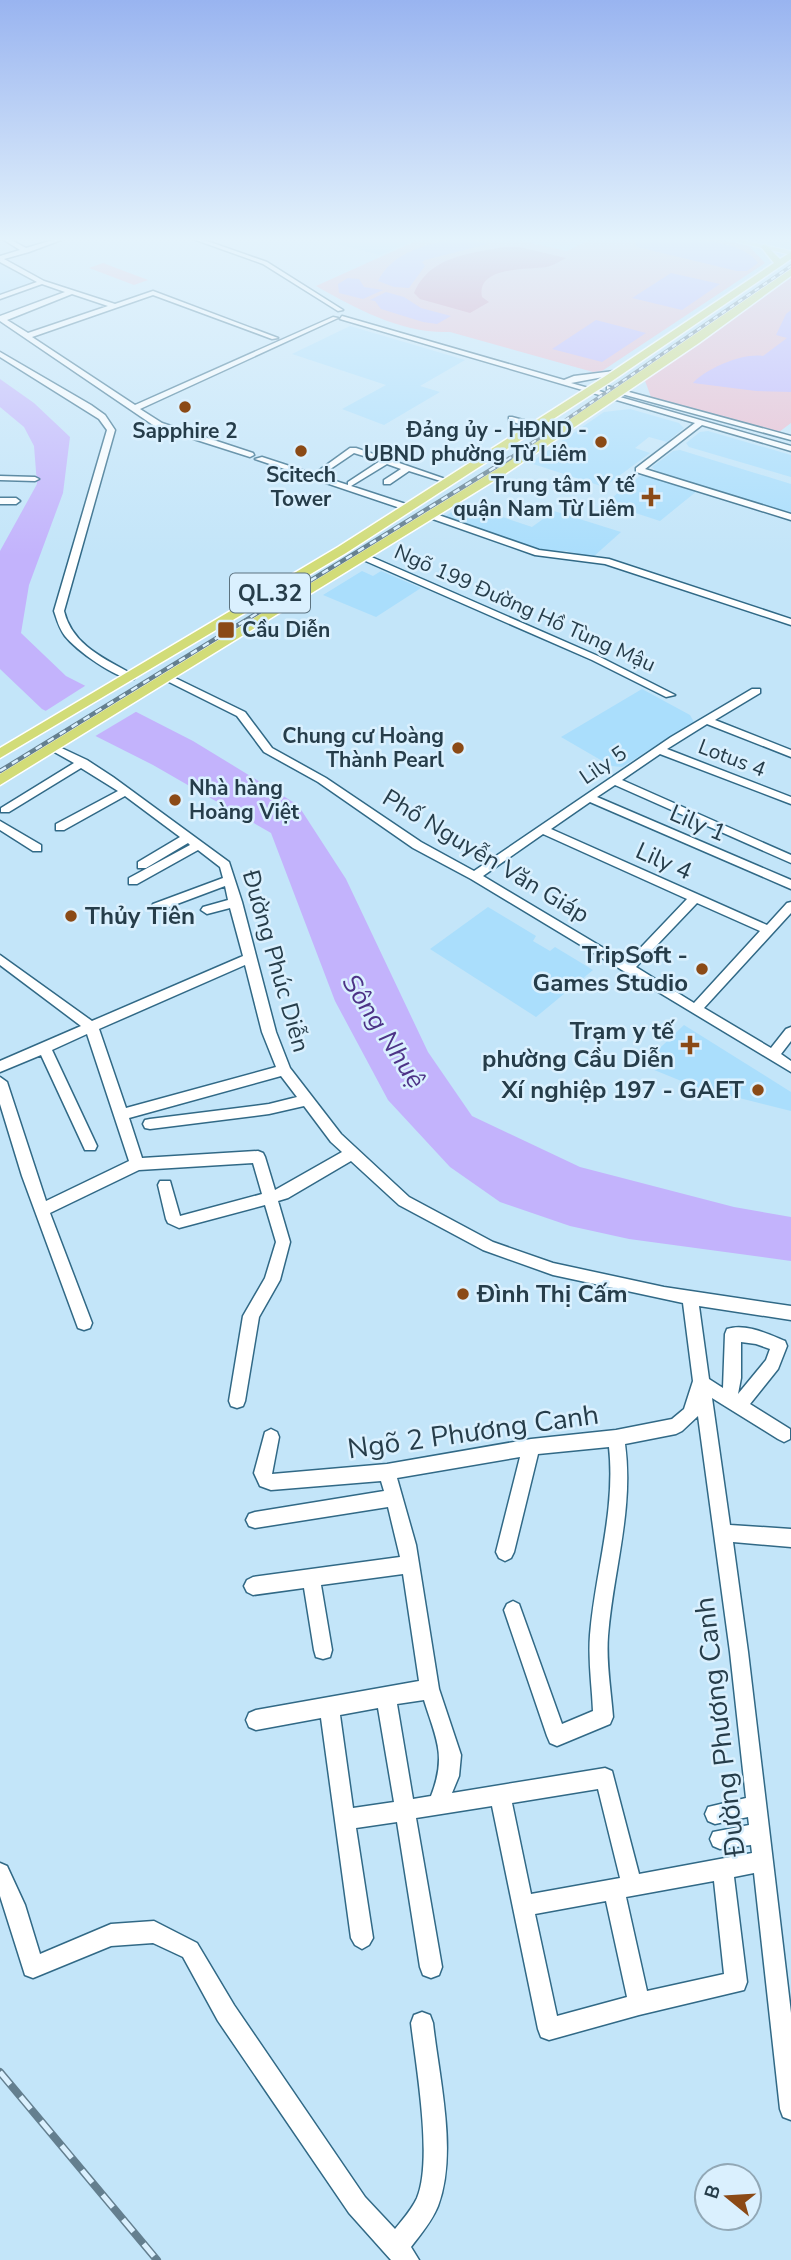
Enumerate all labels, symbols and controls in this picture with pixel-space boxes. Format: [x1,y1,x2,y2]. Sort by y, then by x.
marker: Sapphire 2 [177,399,193,415]
place label: Đảng ủy - HĐND - UBND phường Từ Liêm [364,416,587,468]
place label: Sapphire 2 [132,417,238,445]
marker: Đảng ủy - HĐND - UBND phường Từ Liêm [593,434,609,450]
marker: Scitech Tower [293,443,309,459]
place label: Scitech Tower [266,461,336,513]
place label: Trung tâm Y tế quận Nam Từ Liêm [453,471,637,523]
marker: Trung tâm Y tế quận Nam Từ Liêm [641,487,661,507]
street label: Ngõ 199 Đường Hồ Tùng Mậu [390,538,660,678]
road number: QL.32 [230,573,310,612]
place label: Cầu Diễn [242,616,330,644]
marker: Cầu Diễn [216,620,236,640]
place label: Chung cư Hoàng Thành Pearl [282,722,444,774]
street label: Lotus 4 [694,732,770,784]
street label: Lily 5 [574,739,632,791]
marker: Chung cư Hoàng Thành Pearl [450,740,466,756]
place label: Nhà hàng Hoàng Việt [189,774,300,826]
street label: Phố Nguyễn Văn Giáp [377,782,595,930]
marker: Nhà hàng Hoàng Việt [167,792,183,808]
street label: Lily 1 [665,797,731,849]
street label: Lily 4 [631,835,697,887]
street label: Đường Phúc Diễn [234,865,317,1056]
place label: Thủy Tiên [85,900,195,932]
marker: Thủy Tiên [63,908,79,924]
place label: TripSoft - Games Studio [532,939,688,999]
marker: TripSoft - Games Studio [694,961,710,977]
water label: Sông Nhuệ [334,967,434,1095]
place label: Trạm y tế phường Cầu Diễn [482,1015,675,1075]
marker: Trạm y tế phường Cầu Diễn [680,1035,700,1055]
place label: Xí nghiệp 197 - GAET [500,1074,744,1106]
marker: Xí nghiệp 197 - GAET [750,1082,766,1098]
place label: Đình Thị Cấm [476,1278,628,1310]
marker: Đình Thị Cấm [455,1286,471,1302]
street label: Ngõ 2 Phương Canh [345,1396,601,1468]
street label: Đường Phương Canh [685,1595,755,1860]
north arrow [693,2162,763,2232]
text: B [698,2182,727,2202]

